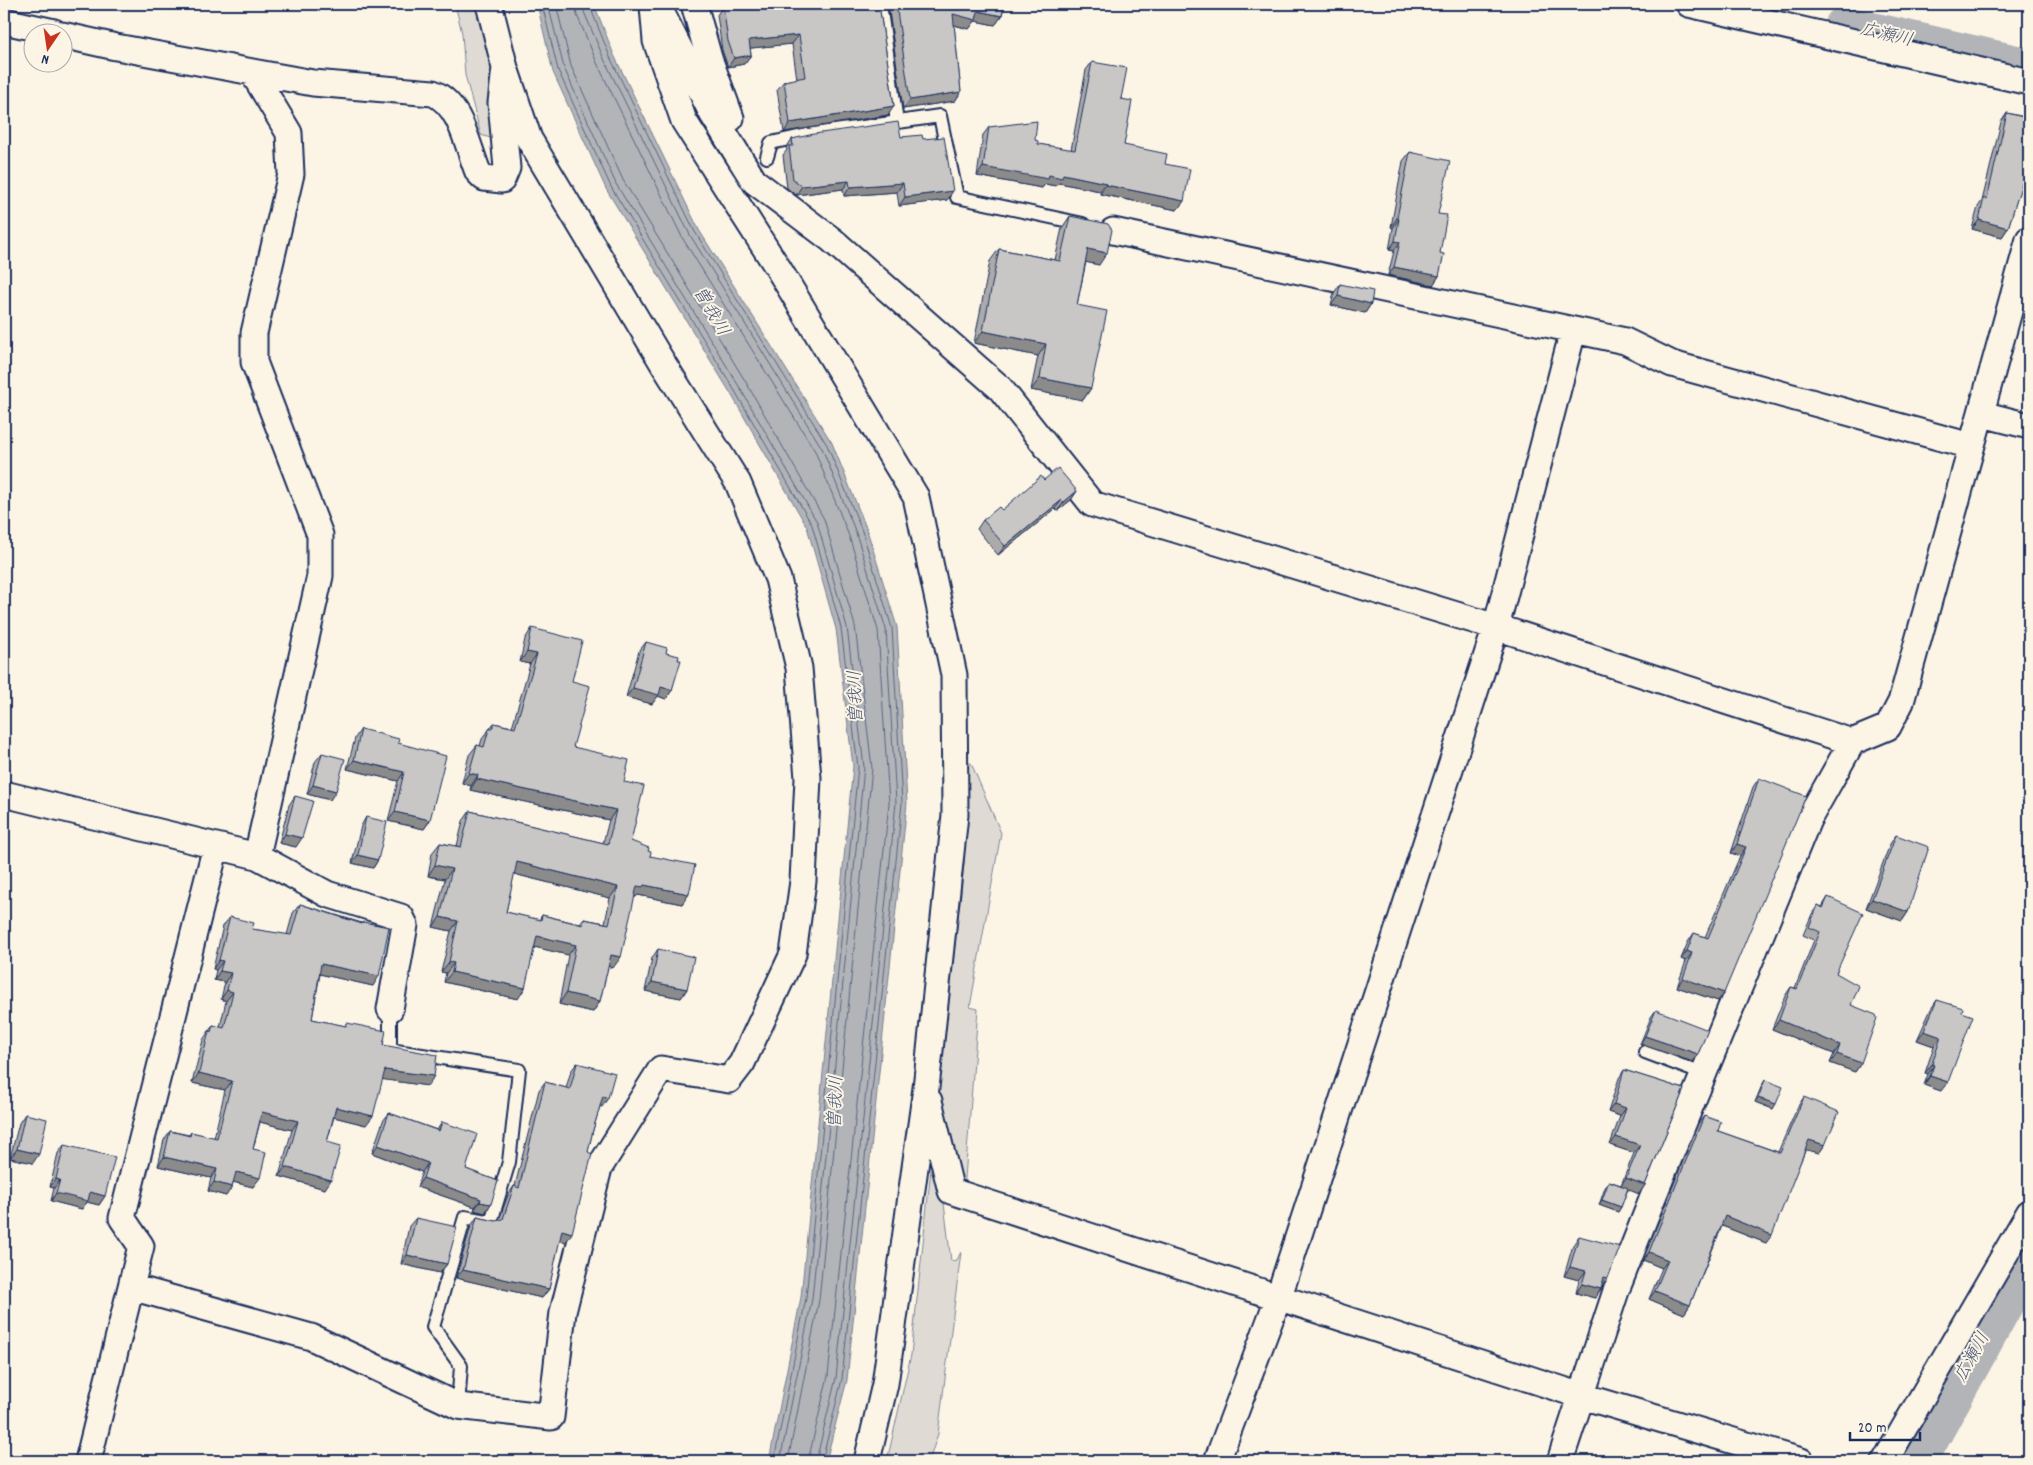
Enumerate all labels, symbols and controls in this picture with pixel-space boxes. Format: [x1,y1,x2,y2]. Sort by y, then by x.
water label: 広瀬川 [1857,18,1915,54]
north arrow [22,22,72,72]
text: N [40,48,51,69]
water label: 曽我川 [686,282,734,342]
water label: 曽我川 [844,670,870,724]
water label: 曽我川 [824,1075,850,1129]
water label: 広瀬川 [1949,1328,1997,1388]
scale bar [1850,1410,1920,1442]
text: 20 m [1858,1418,1886,1440]

